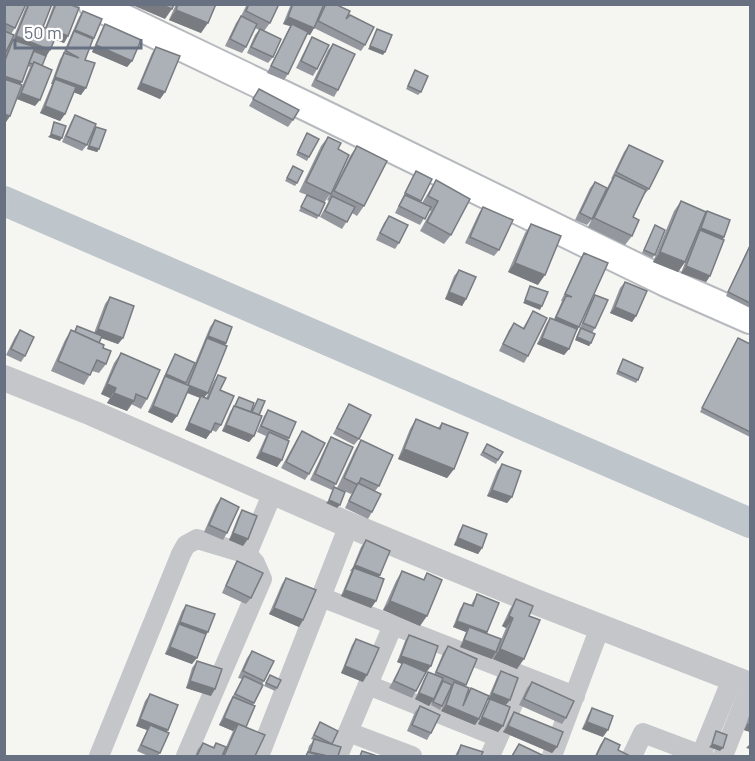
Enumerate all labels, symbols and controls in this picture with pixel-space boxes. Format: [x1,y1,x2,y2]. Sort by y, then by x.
scale bar [15,12,141,50]
text: 50 m [24,21,62,43]

